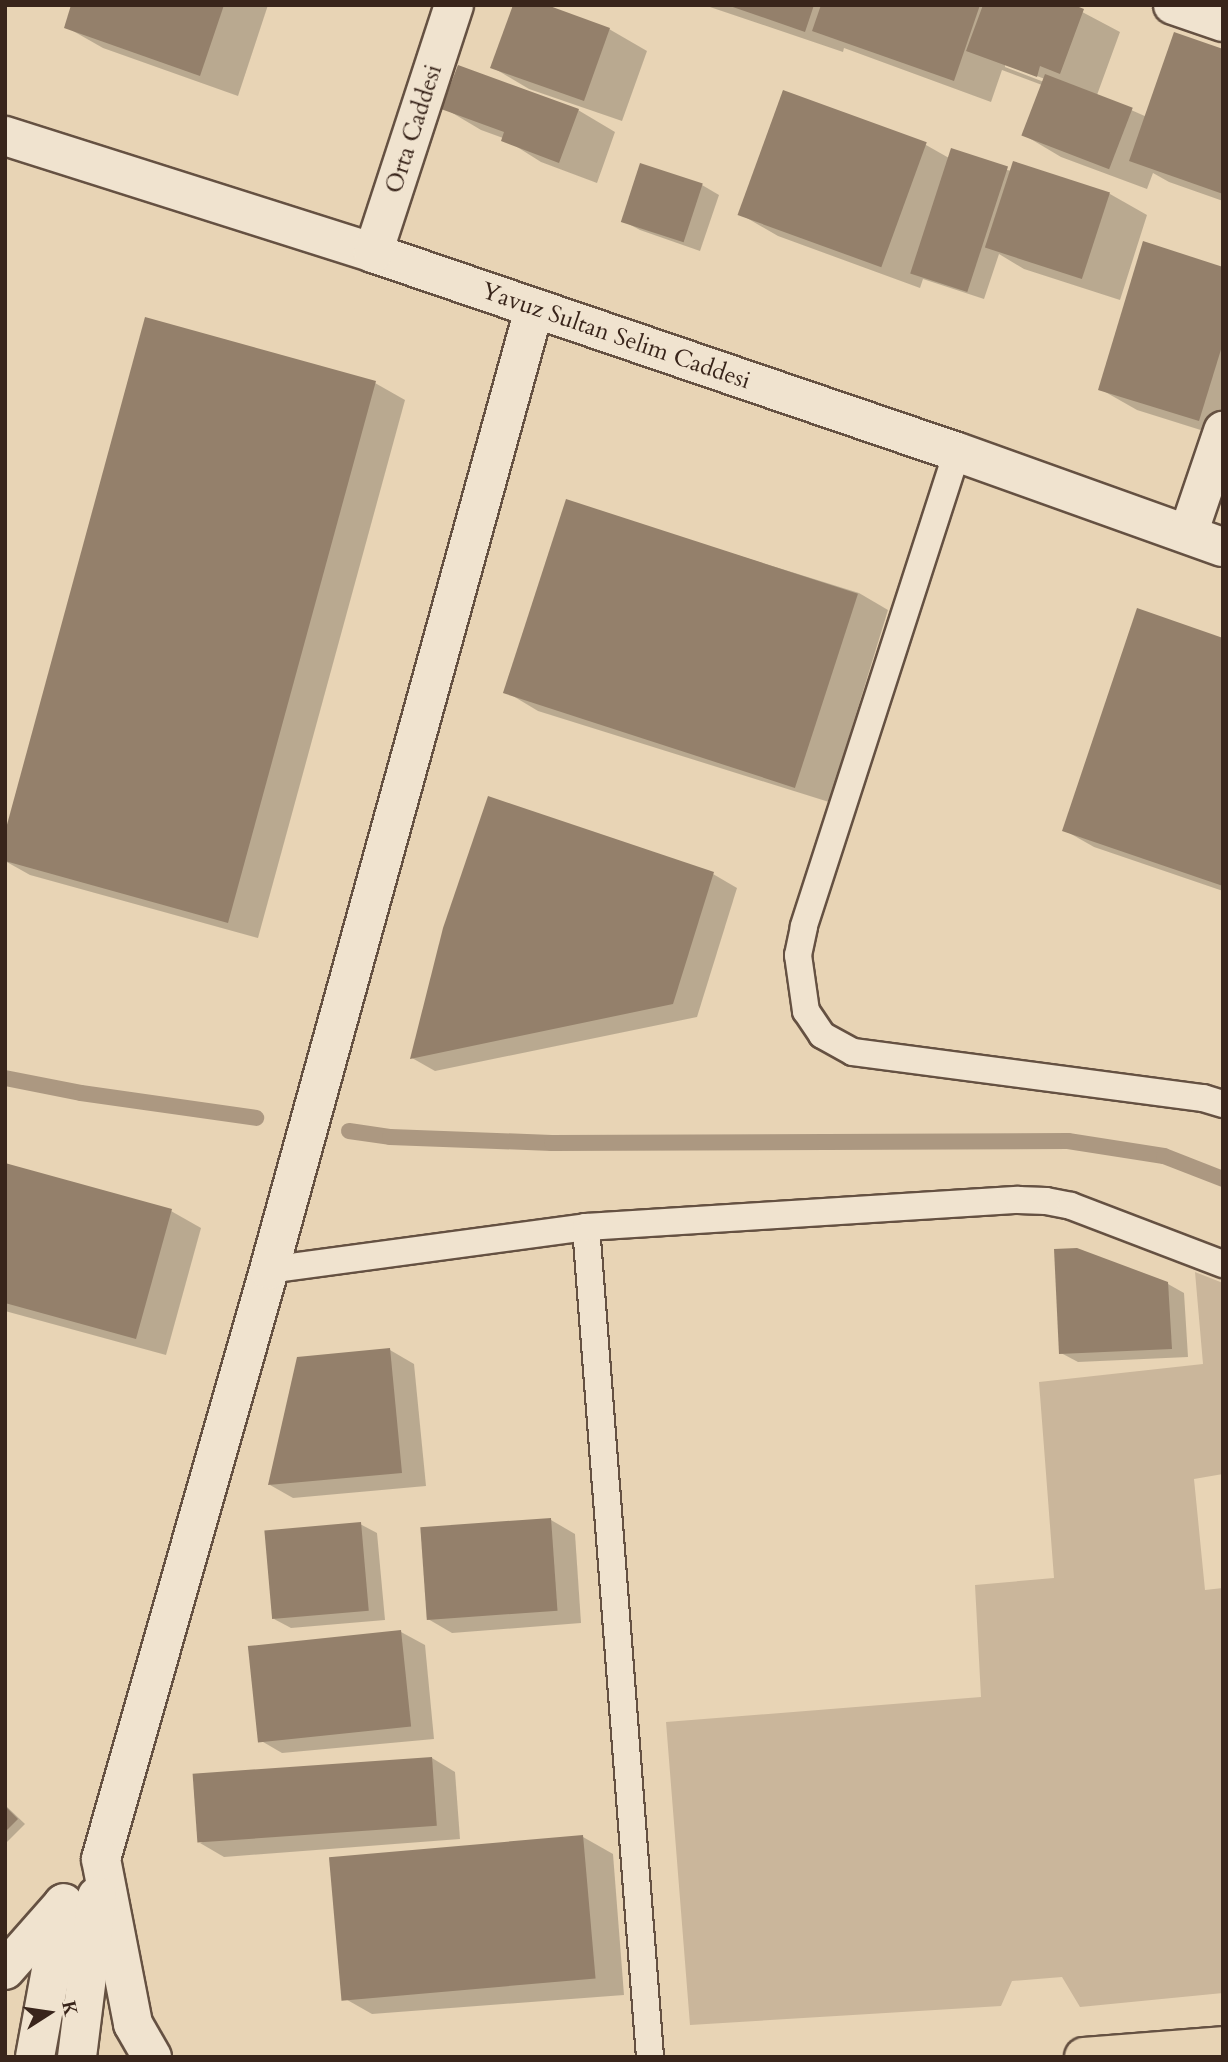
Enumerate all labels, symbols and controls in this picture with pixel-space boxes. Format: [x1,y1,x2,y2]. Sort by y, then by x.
street label: Orta Caddesi [380,61,448,197]
street label: Yavuz Sultan Selim Caddesi [478,276,754,396]
north arrow [14,1978,84,2048]
text: K [55,1998,84,2019]

